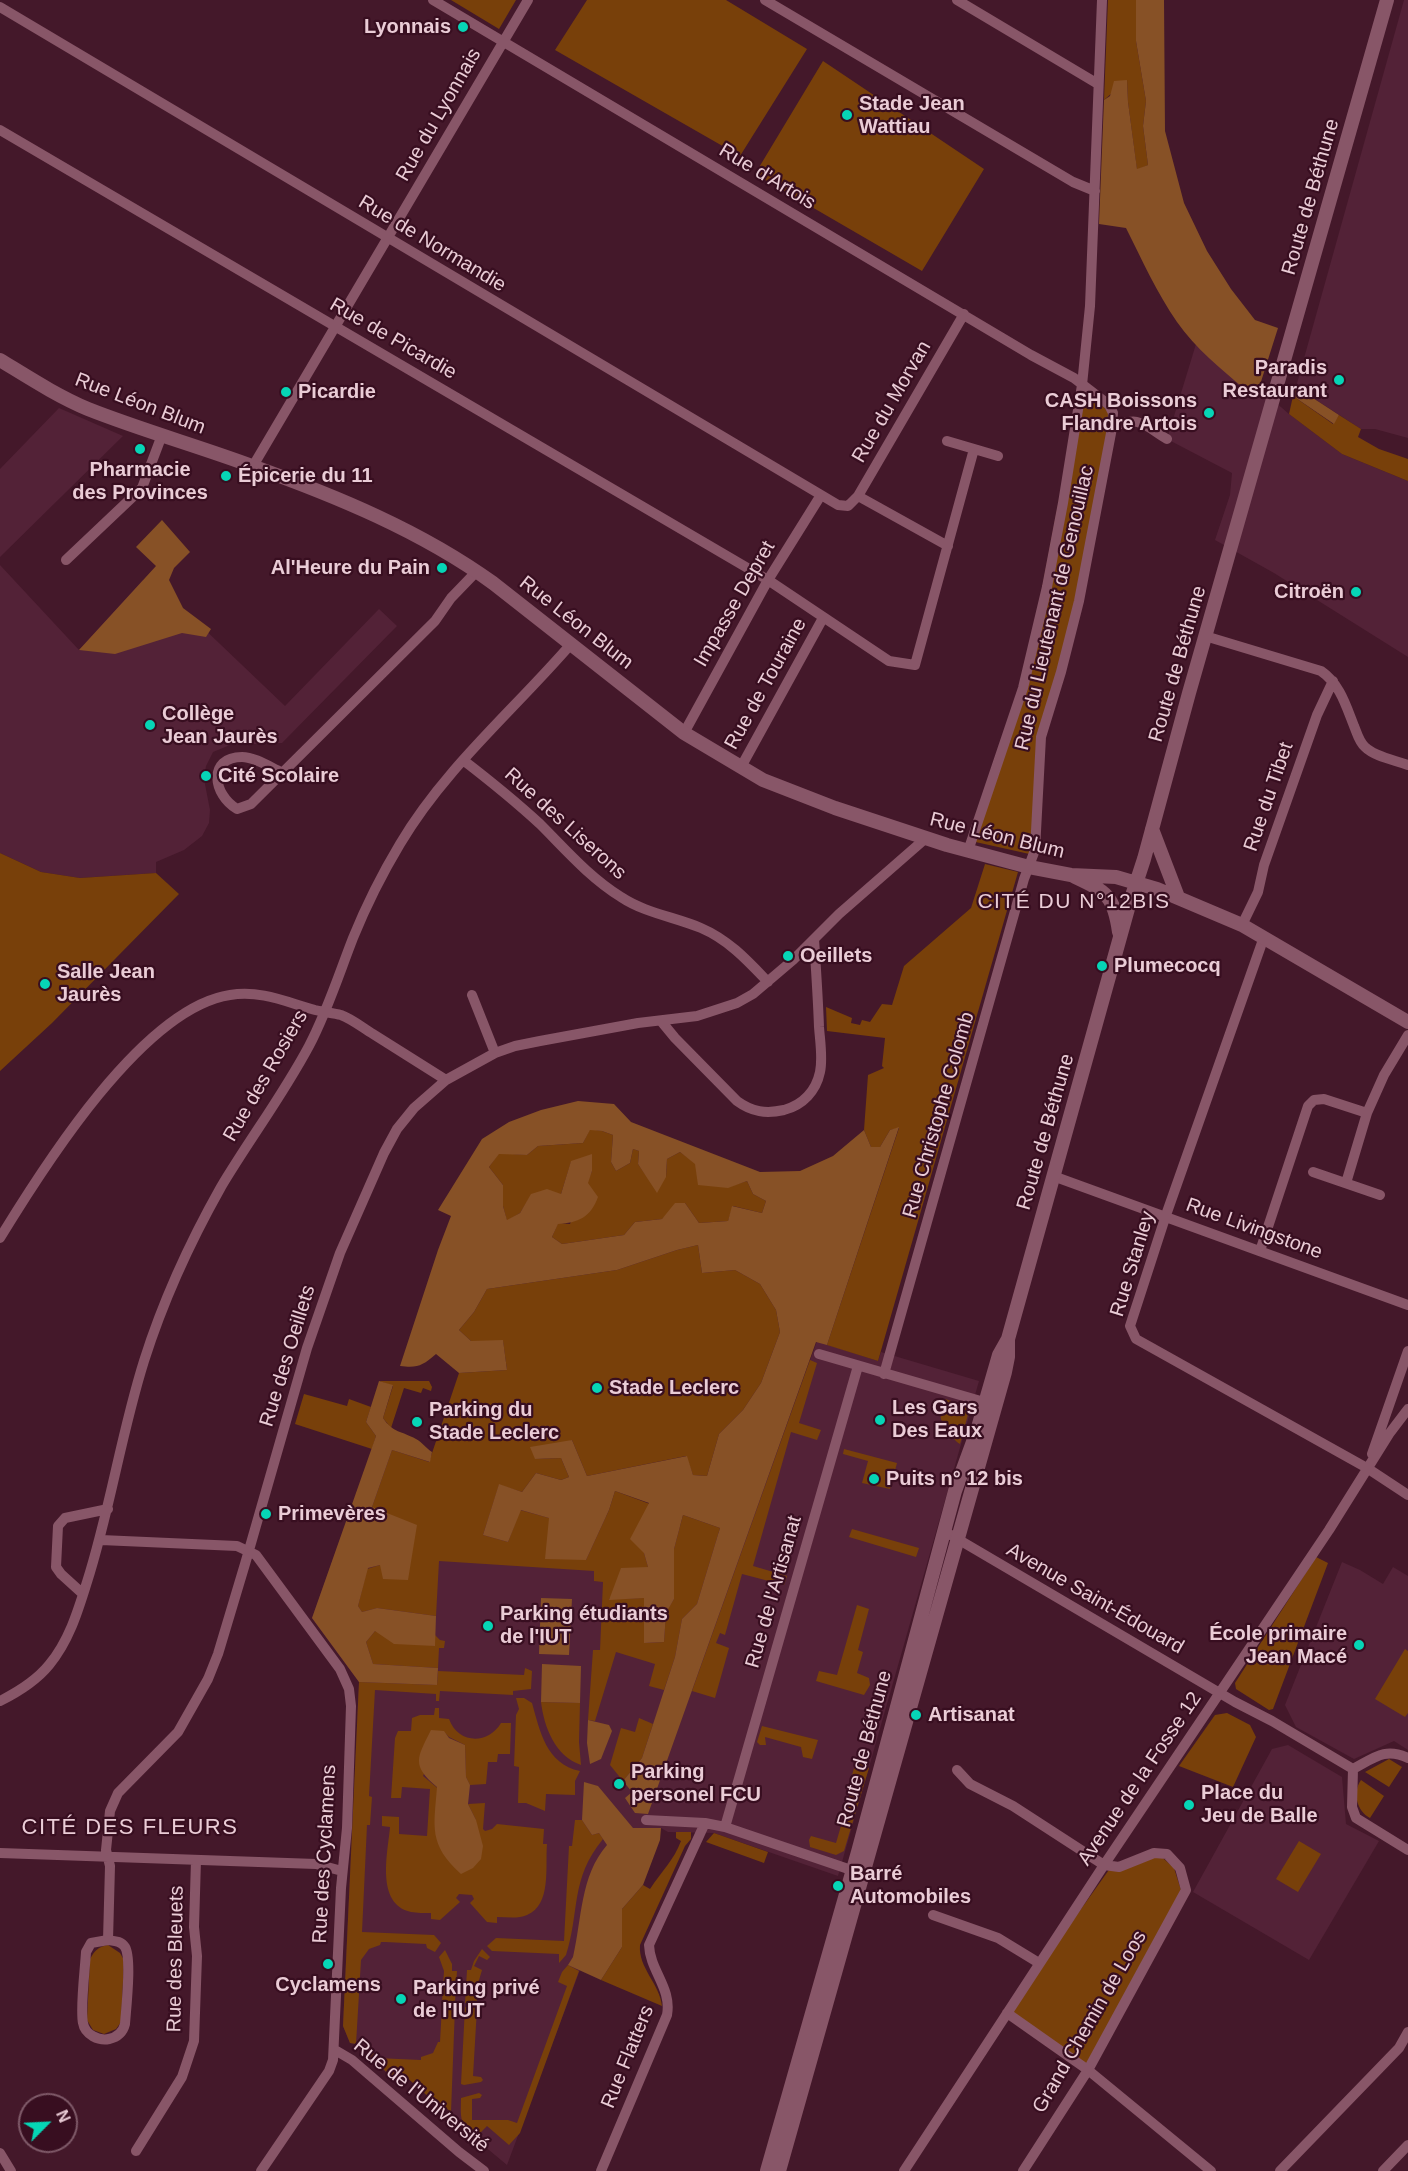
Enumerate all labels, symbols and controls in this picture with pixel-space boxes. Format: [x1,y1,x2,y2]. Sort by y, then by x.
place label: Lyonnais [364,15,451,39]
marker: Lyonnais [456,20,470,34]
street label: Rue du Lyonnais [391,44,487,186]
place label: Stade Jean Wattiau [859,92,965,139]
marker: Stade Jean Wattiau [840,108,854,122]
street label: Route de Béthune [1277,116,1345,278]
street label: Rue d'Artois [714,139,820,215]
street label: Rue de Normandie [354,190,510,298]
street label: Rue de Picardie [325,293,461,385]
street label: Rue du Morvan [847,337,937,467]
place label: Paradis Restaurant [1223,356,1327,403]
street label: Rue Léon Blum [71,368,209,440]
marker: Paradis Restaurant [1332,373,1346,387]
place label: Picardie [298,380,376,404]
marker: Picardie [279,385,293,399]
place label: CASH Boissons Flandre Artois [1045,389,1197,436]
marker: CASH Boissons Flandre Artois [1202,406,1216,420]
marker: Pharmacie des Provinces [133,442,147,456]
place label: Pharmacie des Provinces [72,458,208,505]
street label: Rue du Lieutenant de Genouillac [1011,463,1099,753]
place label: Épicerie du 11 [238,464,373,488]
marker: Épicerie du 11 [219,469,233,483]
street label: Impasse Depret [689,537,781,671]
place label: Al'Heure du Pain [271,556,430,580]
marker: Al'Heure du Pain [435,561,449,575]
street label: Rue Léon Blum [514,571,638,675]
place label: Citroën [1274,580,1344,604]
street label: Route de Béthune [1144,583,1212,745]
marker: Citroën [1349,585,1363,599]
street label: Rue de Touraine [720,614,812,754]
place label: Collège Jean Jaurès [162,702,278,749]
marker: Collège Jean Jaurès [143,718,157,732]
street label: Rue du Tibet [1239,739,1299,855]
street label: Rue des Liserons [499,763,631,885]
place label: Cité Scolaire [218,764,339,788]
marker: Cité Scolaire [199,769,213,783]
street label: Rue Léon Blum [927,808,1067,864]
district label: CITÉ DU N°12BIS [977,889,1171,915]
place label: Oeillets [800,944,872,968]
marker: Oeillets [781,949,795,963]
place label: Plumecocq [1114,954,1221,978]
marker: Plumecocq [1095,959,1109,973]
place label: Salle Jean Jaurès [57,960,155,1007]
marker: Salle Jean Jaurès [38,977,52,991]
street label: Rue des Rosiers [219,1006,313,1146]
street label: Rue Christophe Colomb [898,1009,980,1221]
street label: Route de Béthune [1012,1051,1080,1213]
street label: Rue Livingstone [1183,1193,1325,1265]
street label: Rue Stanley [1106,1208,1160,1320]
street label: Rue des Oeillets [255,1282,321,1430]
place label: Stade Leclerc [609,1376,739,1400]
marker: Stade Leclerc [590,1381,604,1395]
place label: Les Gars Des Eaux [892,1396,982,1443]
place label: Parking du Stade Leclerc [429,1398,559,1445]
marker: Les Gars Des Eaux [873,1413,887,1427]
marker: Parking du Stade Leclerc [410,1415,424,1429]
place label: Puits n° 12 bis [886,1467,1023,1491]
marker: Puits n° 12 bis [867,1472,881,1486]
place label: Primevères [278,1502,386,1526]
marker: Primevères [259,1507,273,1521]
street label: Rue de l'Artisanat [741,1513,807,1671]
street label: Avenue Saint-Édouard [1002,1538,1188,1660]
place label: Parking étudiants de l'IUT [500,1602,668,1649]
marker: Parking étudiants de l'IUT [481,1619,495,1633]
place label: École primaire Jean Macé [1209,1622,1347,1669]
marker: École primaire Jean Macé [1352,1638,1366,1652]
street label: Route de Béthune [833,1668,897,1830]
street label: Avenue de la Fosse 12 [1073,1688,1207,1870]
place label: Artisanat [928,1703,1015,1727]
marker: Artisanat [909,1708,923,1722]
place label: Parking personel FCU [631,1760,761,1807]
street label: Rue des Cyclamens [308,1764,342,1944]
marker: Parking personel FCU [612,1777,626,1791]
place label: Place du Jeu de Balle [1201,1781,1318,1828]
marker: Place du Jeu de Balle [1182,1798,1196,1812]
district label: CITÉ DES FLEURS [22,1815,238,1841]
place label: Barré Automobiles [850,1862,971,1909]
marker: Barré Automobiles [831,1879,845,1893]
street label: Rue des Bleuets [163,1885,189,2033]
street label: Grand Chemin de Loos [1028,1926,1152,2118]
marker: Cyclamens [321,1957,335,1971]
place label: Cyclamens [275,1973,381,1997]
place label: Parking privé de l'IUT [413,1976,540,2023]
marker: Parking privé de l'IUT [394,1992,408,2006]
street label: Rue Flatters [596,2002,660,2112]
street label: Rue de l'Université [348,2034,494,2158]
north arrow [18,2093,78,2153]
text: N [53,2108,73,2125]

